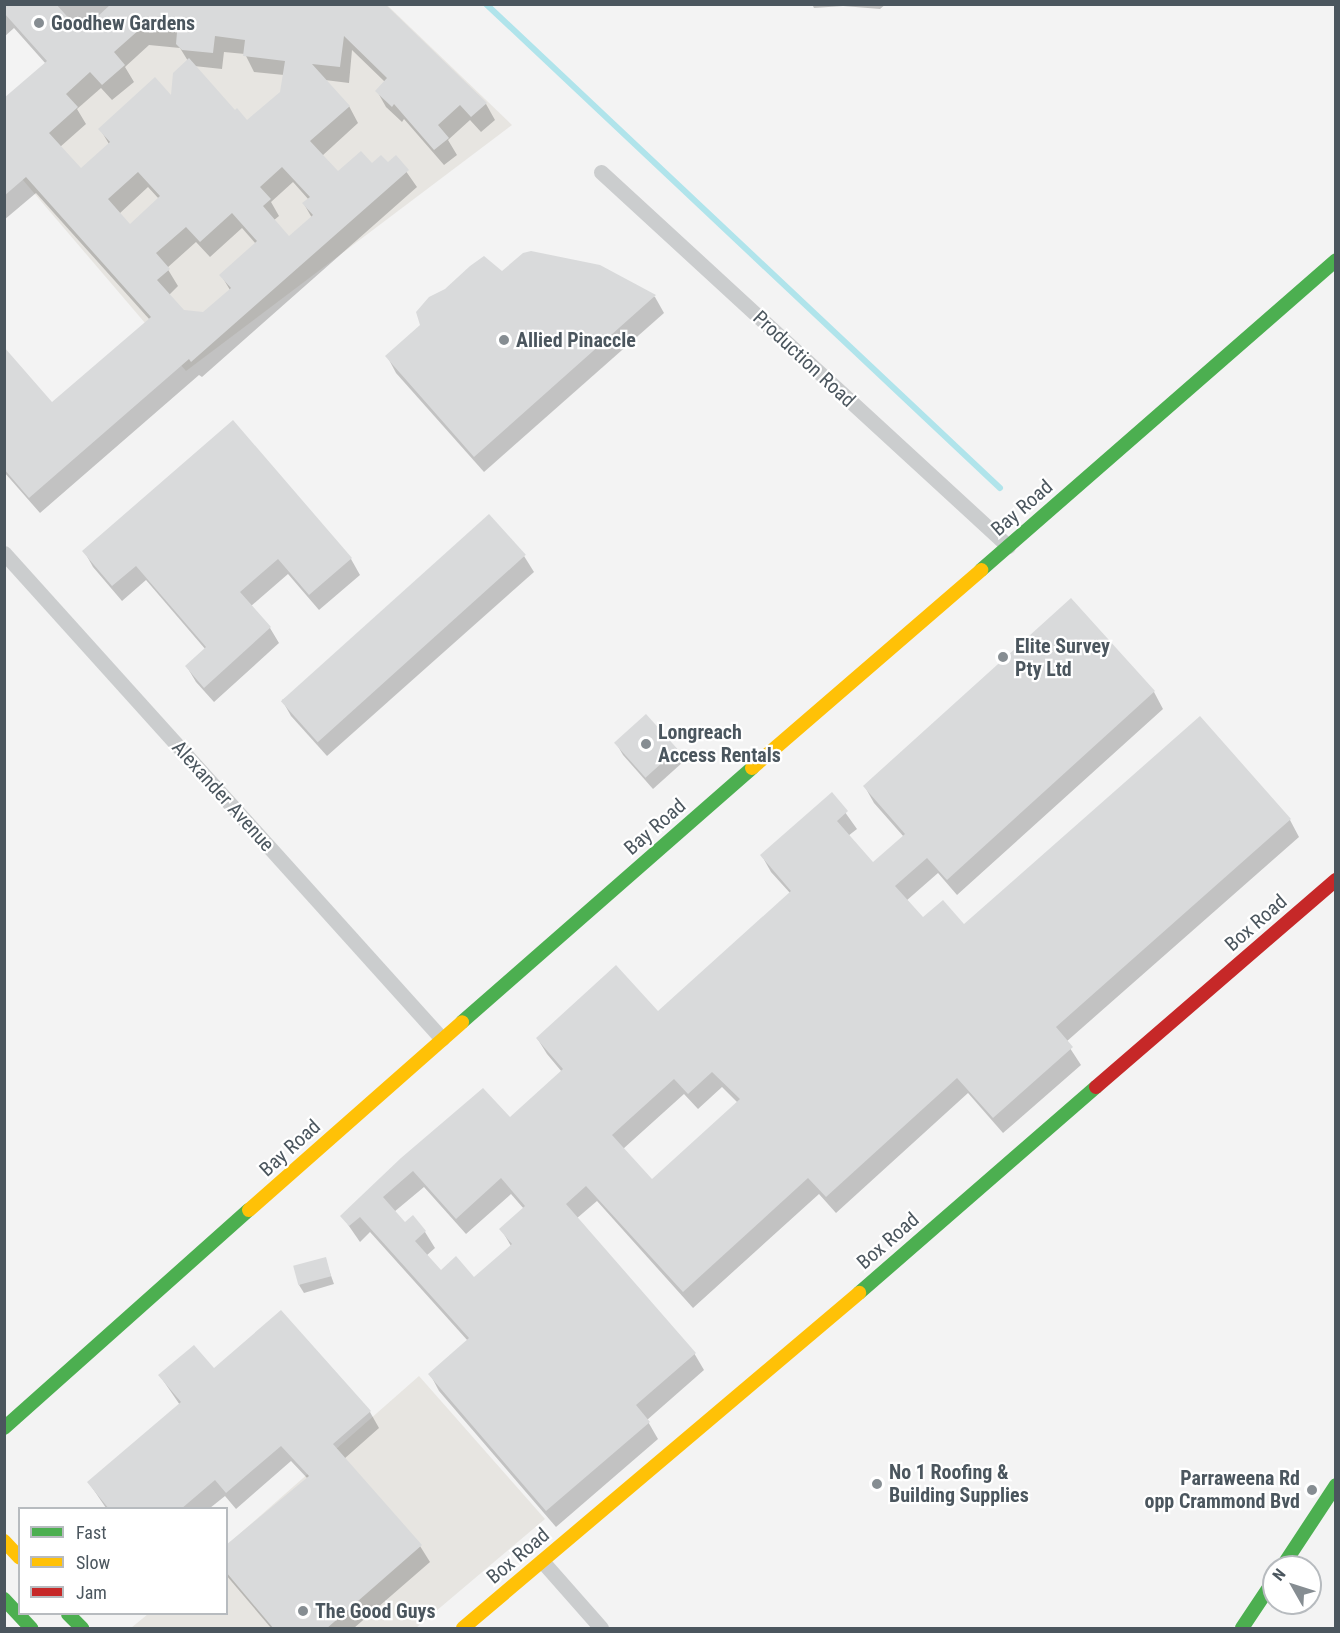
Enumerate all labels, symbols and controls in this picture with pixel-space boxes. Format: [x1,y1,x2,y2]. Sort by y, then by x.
place label: Goodhew Gardens [51,11,195,35]
marker: Goodhew Gardens [32,16,46,30]
street label: Production Road [748,306,860,412]
place label: Allied Pinaccle [516,328,636,352]
marker: Allied Pinaccle [497,333,511,347]
street label: Bay Road [986,475,1058,541]
place label: Elite Survey Pty Ltd [1015,634,1110,681]
marker: Elite Survey Pty Ltd [996,650,1010,664]
place label: Longreach Access Rentals [658,720,781,767]
street label: Alexander Avenue [167,736,279,856]
marker: Longreach Access Rentals [639,737,653,751]
street label: Bay Road [619,794,691,860]
street label: Box Road [1220,890,1292,956]
street label: Bay Road [255,1115,325,1181]
street label: Box Road [852,1208,924,1274]
place label: No 1 Roofing & Building Supplies [889,1460,1029,1507]
place label: Parraweena Rd opp Crammond Bvd [1145,1466,1300,1513]
marker: No 1 Roofing & Building Supplies [870,1477,884,1491]
marker: Parraweena Rd opp Crammond Bvd [1305,1483,1319,1497]
legend [18,1507,228,1615]
text: Fast [76,1522,107,1543]
street label: Box Road [482,1523,554,1589]
text: Slow [76,1552,110,1573]
north arrow [1262,1555,1322,1615]
text: N [1269,1565,1290,1584]
text: Jam [76,1582,107,1603]
place label: The Good Guys [315,1599,436,1623]
marker: The Good Guys [296,1604,310,1618]

